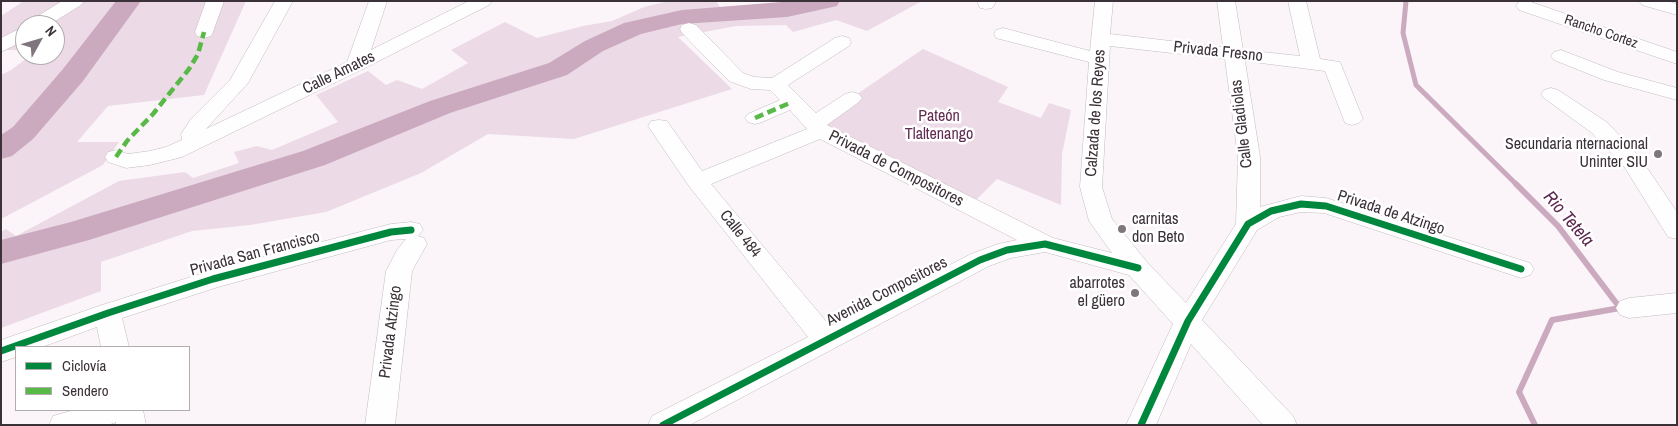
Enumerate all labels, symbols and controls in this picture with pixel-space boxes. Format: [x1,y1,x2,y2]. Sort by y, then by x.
street label: Rancho Cortez [1562,12,1640,52]
north arrow [15,15,65,65]
text: N [41,22,60,40]
street label: Privada Fresno [1172,38,1264,66]
street label: Calle Amates [300,47,378,99]
street label: Calzada de los Reyes [1082,49,1110,177]
street label: Calle Gladiolas [1227,79,1257,169]
park label: Pateón Tlaltenango [905,107,973,145]
street label: Privada de Compositores [825,127,967,211]
place label: Secundaria nternacional Uninter SIU [1505,135,1648,173]
marker: Secundaria nternacional Uninter SIU [1652,148,1664,160]
street label: Privada de Atzingo [1335,187,1447,239]
water label: Rio Tetela [1538,187,1598,251]
street label: Calle 484 [715,206,765,262]
place label: carnitas don Beto [1132,210,1185,248]
marker: carnitas don Beto [1116,223,1128,235]
street label: Privada San Francisco [188,227,322,281]
street label: Avenida Compositores [823,253,951,331]
place label: abarrotes el güero [1070,274,1125,312]
street label: Privada Atzingo [376,284,406,380]
marker: abarrotes el güero [1129,287,1141,299]
legend [15,346,190,411]
text: Ciclovía [62,355,106,376]
text: Sendero [62,380,109,401]

